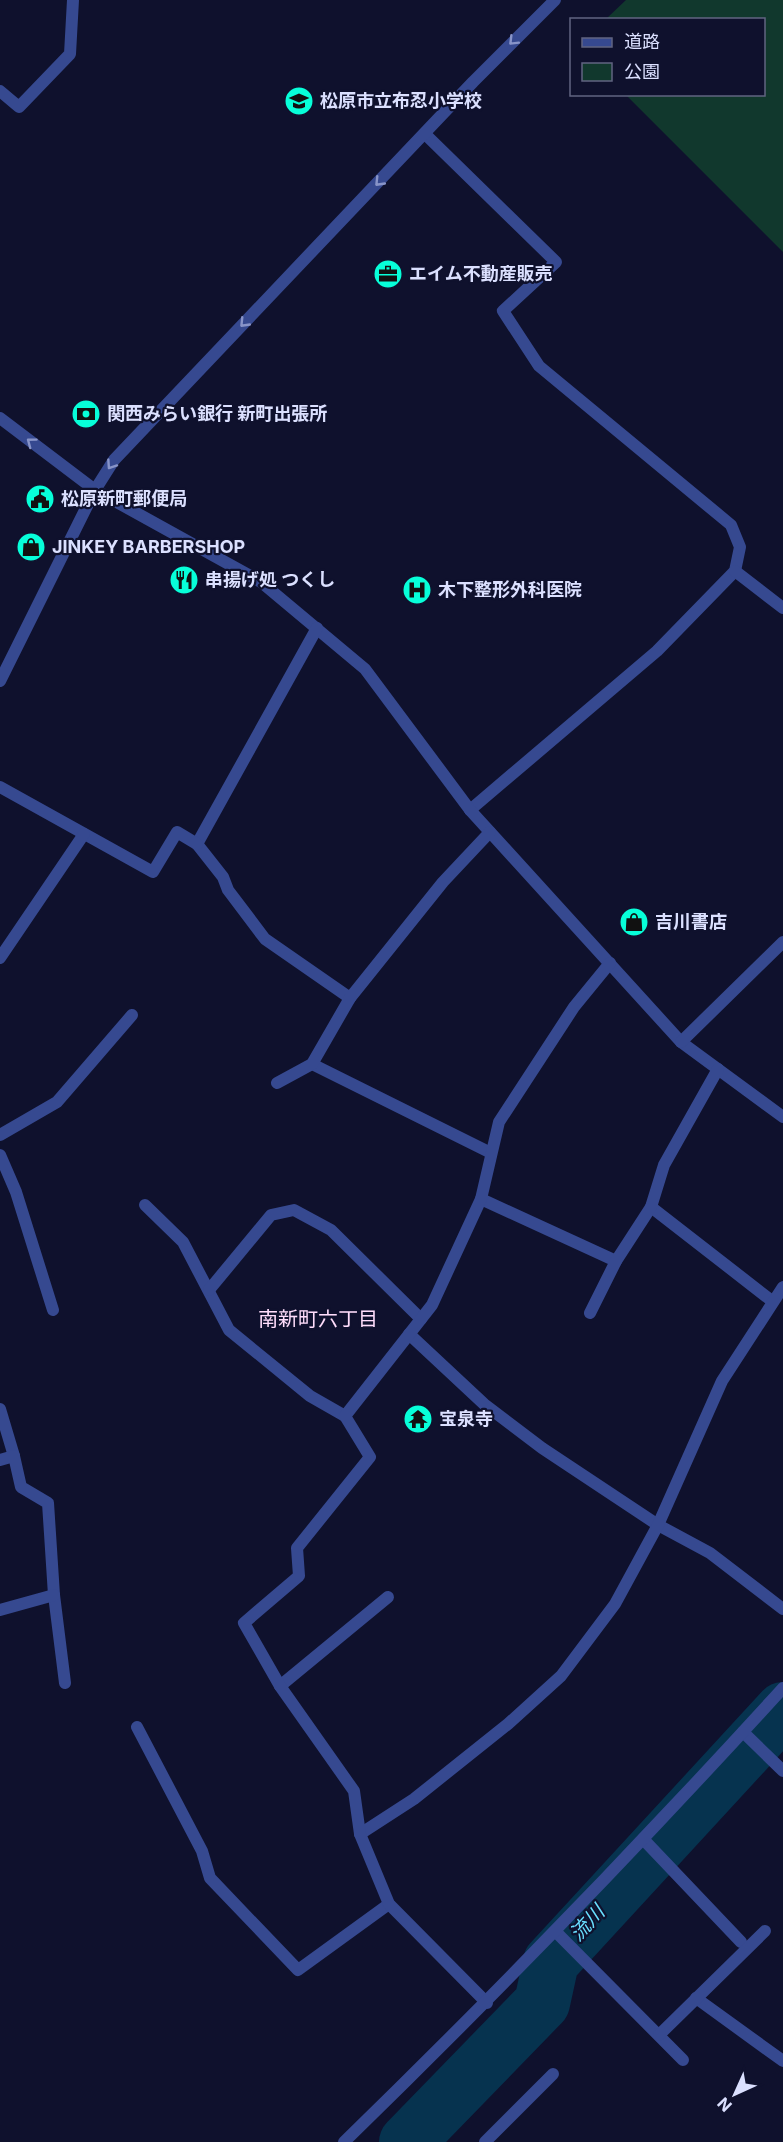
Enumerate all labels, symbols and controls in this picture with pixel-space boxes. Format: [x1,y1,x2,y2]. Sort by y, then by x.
legend [570,18,765,96]
text: 道路 [624,31,660,52]
one-way arrow [510,34,521,45]
text: 公園 [624,61,660,82]
school or university icon: 松原市立布忍小学校 [283,85,315,117]
place label: 松原市立布忍小学校 [320,90,482,111]
one-way arrow [375,175,386,186]
office icon: エイム不動産販売 [372,258,404,290]
place label: エイム不動産販売 [409,263,553,284]
one-way arrow [240,317,251,327]
bank icon: 関西みらい銀行 新町出張所 [70,398,102,430]
place label: 関西みらい銀行 新町出張所 [107,403,327,424]
one-way arrow [27,438,38,449]
one-way arrow [107,459,118,470]
public building icon: 松原新町郵便局 [24,483,56,515]
place label: 松原新町郵便局 [61,488,187,509]
shop icon: JINKEY BARBERSHOP [15,531,47,563]
place label: JINKEY BARBERSHOP [52,536,245,557]
restaurant icon: 串揚げ処 つくし [168,564,200,596]
place label: 串揚げ処 つくし [205,569,335,590]
hospital icon: 木下整形外科医院 [401,574,433,606]
place label: 木下整形外科医院 [438,579,582,600]
shop icon: 吉川書店 [618,906,650,938]
place label: 吉川書店 [655,911,727,932]
district label: 南新町六丁目 [258,1307,378,1331]
temple icon: 宝泉寺 [402,1403,434,1435]
place label: 宝泉寺 [439,1408,493,1429]
water label: 流川 [565,1899,611,1946]
north arrow [705,2064,765,2124]
text: N [713,2093,736,2116]

